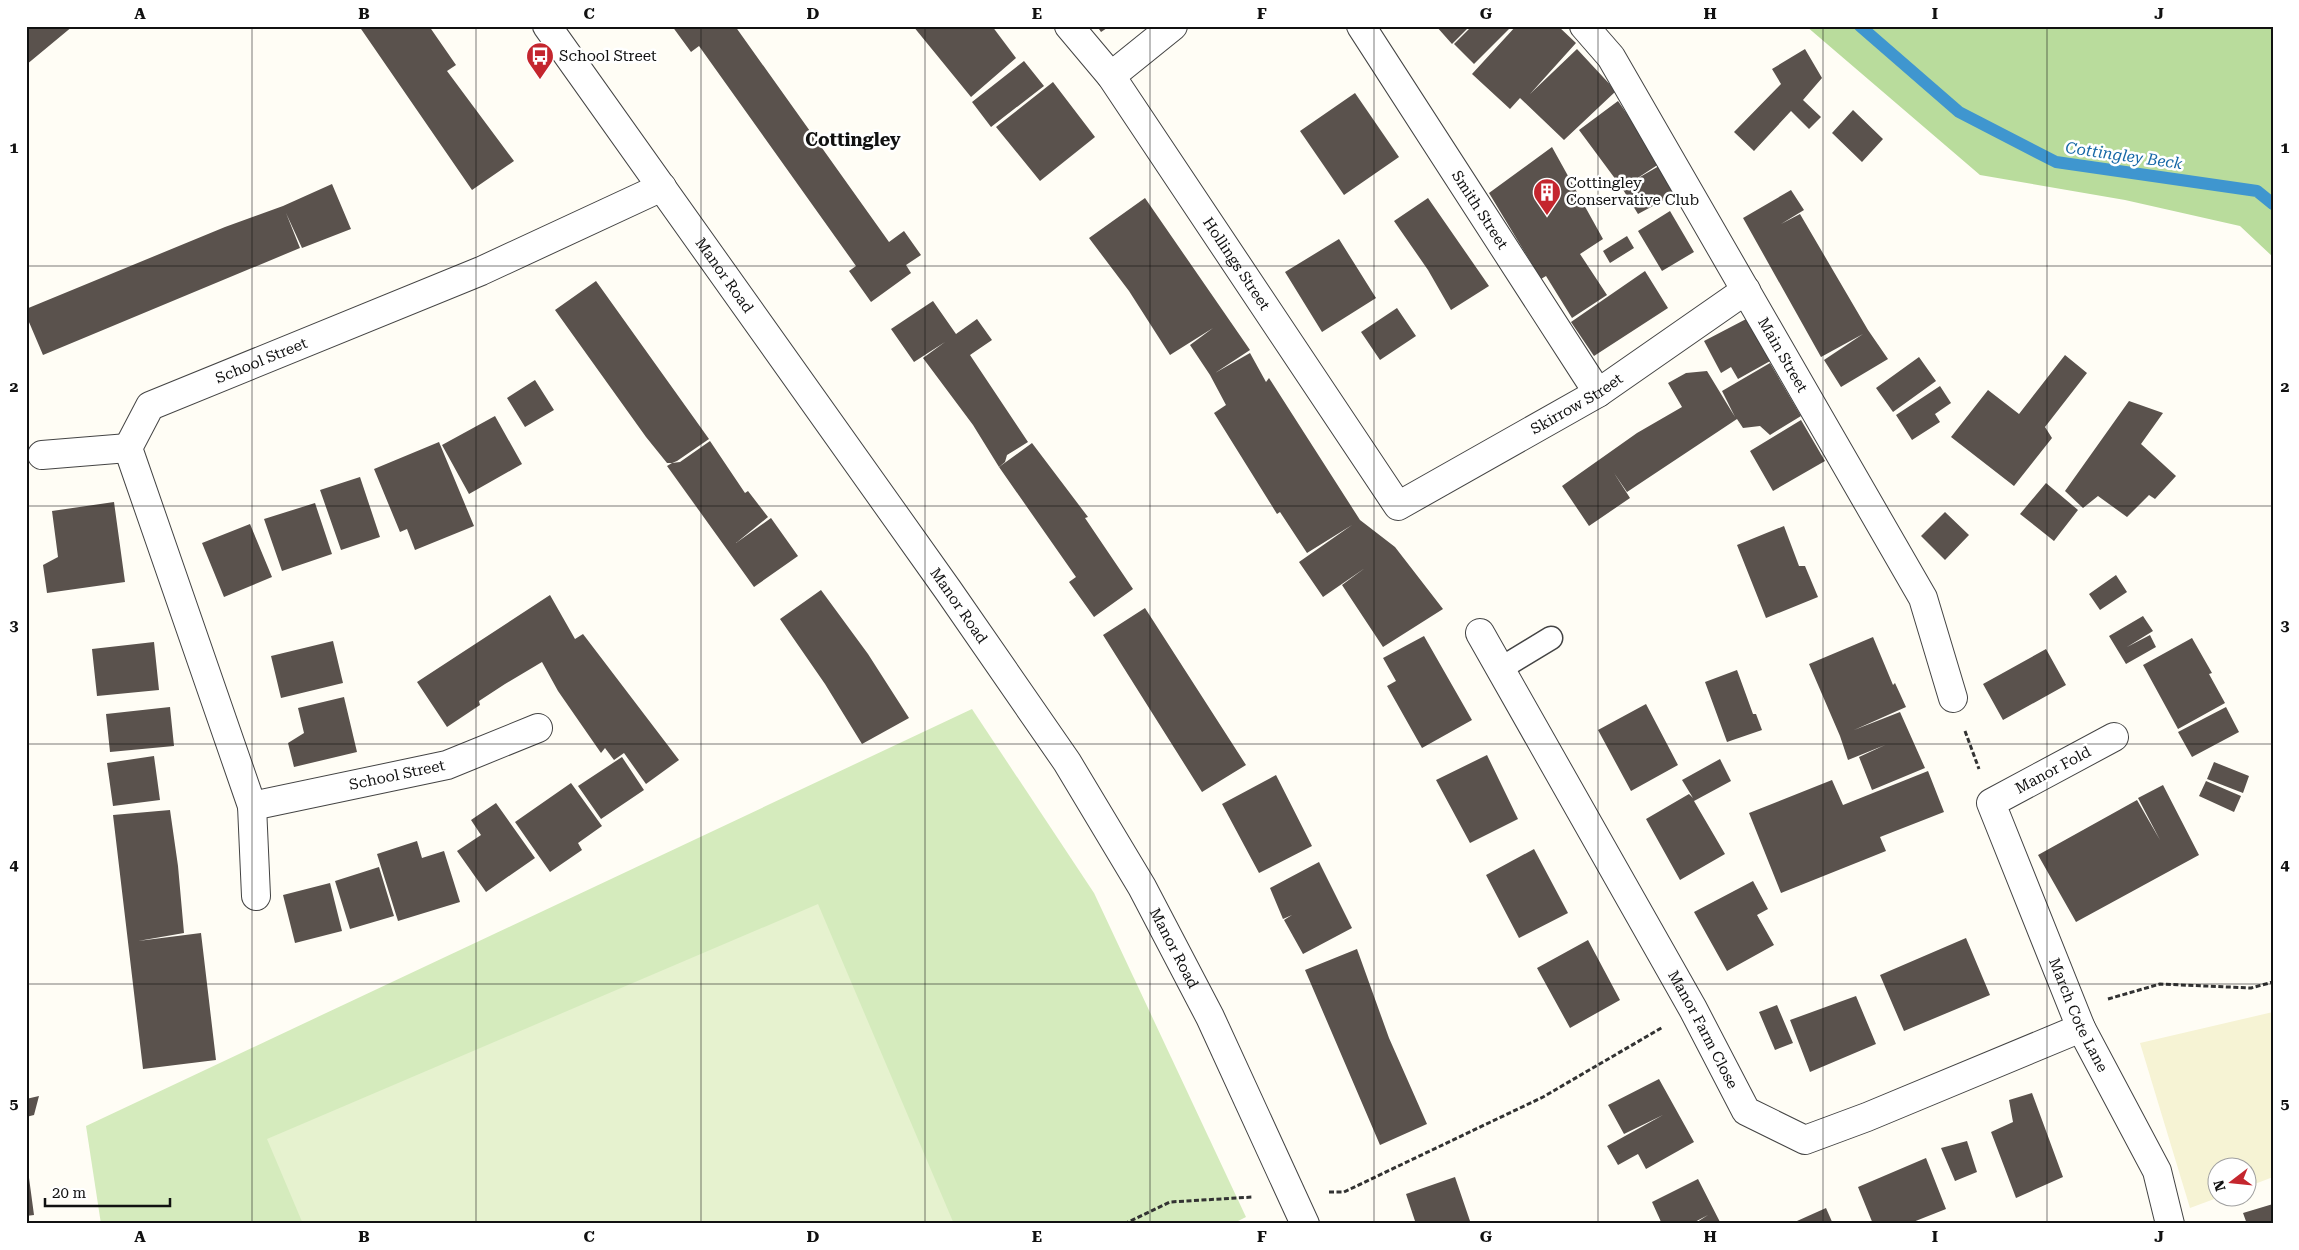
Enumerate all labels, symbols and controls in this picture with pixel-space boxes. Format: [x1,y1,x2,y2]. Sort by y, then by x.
text: A [134,4,146,23]
text: B [358,4,370,23]
text: C [583,4,595,23]
text: D [807,4,820,23]
text: E [1032,4,1042,23]
text: F [1257,4,1267,23]
text: G [1480,4,1493,23]
text: H [1703,4,1717,23]
text: I [1932,4,1938,23]
text: J [2154,4,2164,23]
bus stop icon: School Street [525,41,555,80]
place label: School Street [559,47,657,65]
district label: Cottingley [805,129,901,150]
text: 1 [10,138,19,157]
water label: Cottingley Beck [2064,138,2184,173]
text: 1 [2281,138,2290,157]
street label: Smith Street [1448,167,1512,253]
place label: Cottingley Conservative Club [1566,174,1699,209]
building icon: Cottingley Conservative Club [1532,177,1562,216]
street label: Hollings Street [1199,214,1274,314]
street label: Manor Road [691,234,757,317]
street label: Main Street [1754,314,1812,396]
street label: School Street [213,334,310,387]
street label: Skirrow Street [1527,369,1626,438]
text: 2 [10,377,19,396]
text: 2 [2281,377,2290,396]
street label: Manor Road [926,564,991,647]
text: 3 [10,616,19,635]
text: 3 [2281,616,2290,635]
street label: Manor Fold [2012,742,2094,797]
street label: School Street [347,756,447,794]
text: 4 [10,855,19,874]
text: 4 [2281,855,2290,874]
street label: Manor Road [1146,905,1203,992]
street label: March Cote Lane [2045,955,2112,1075]
street label: Manor Farm Close [1664,967,1742,1092]
text: 5 [10,1094,19,1113]
text: 5 [2281,1094,2290,1113]
north arrow [2206,1158,2256,1208]
scale bar [45,1175,170,1207]
text: N [2210,1178,2229,1193]
text: 20 m [52,1184,87,1202]
text: A [134,1227,146,1246]
text: B [358,1227,370,1246]
text: C [583,1227,595,1246]
text: D [807,1227,820,1246]
text: E [1032,1227,1042,1246]
text: F [1257,1227,1267,1246]
text: G [1480,1227,1493,1246]
text: H [1703,1227,1717,1246]
text: I [1932,1227,1938,1246]
text: J [2154,1227,2164,1246]

